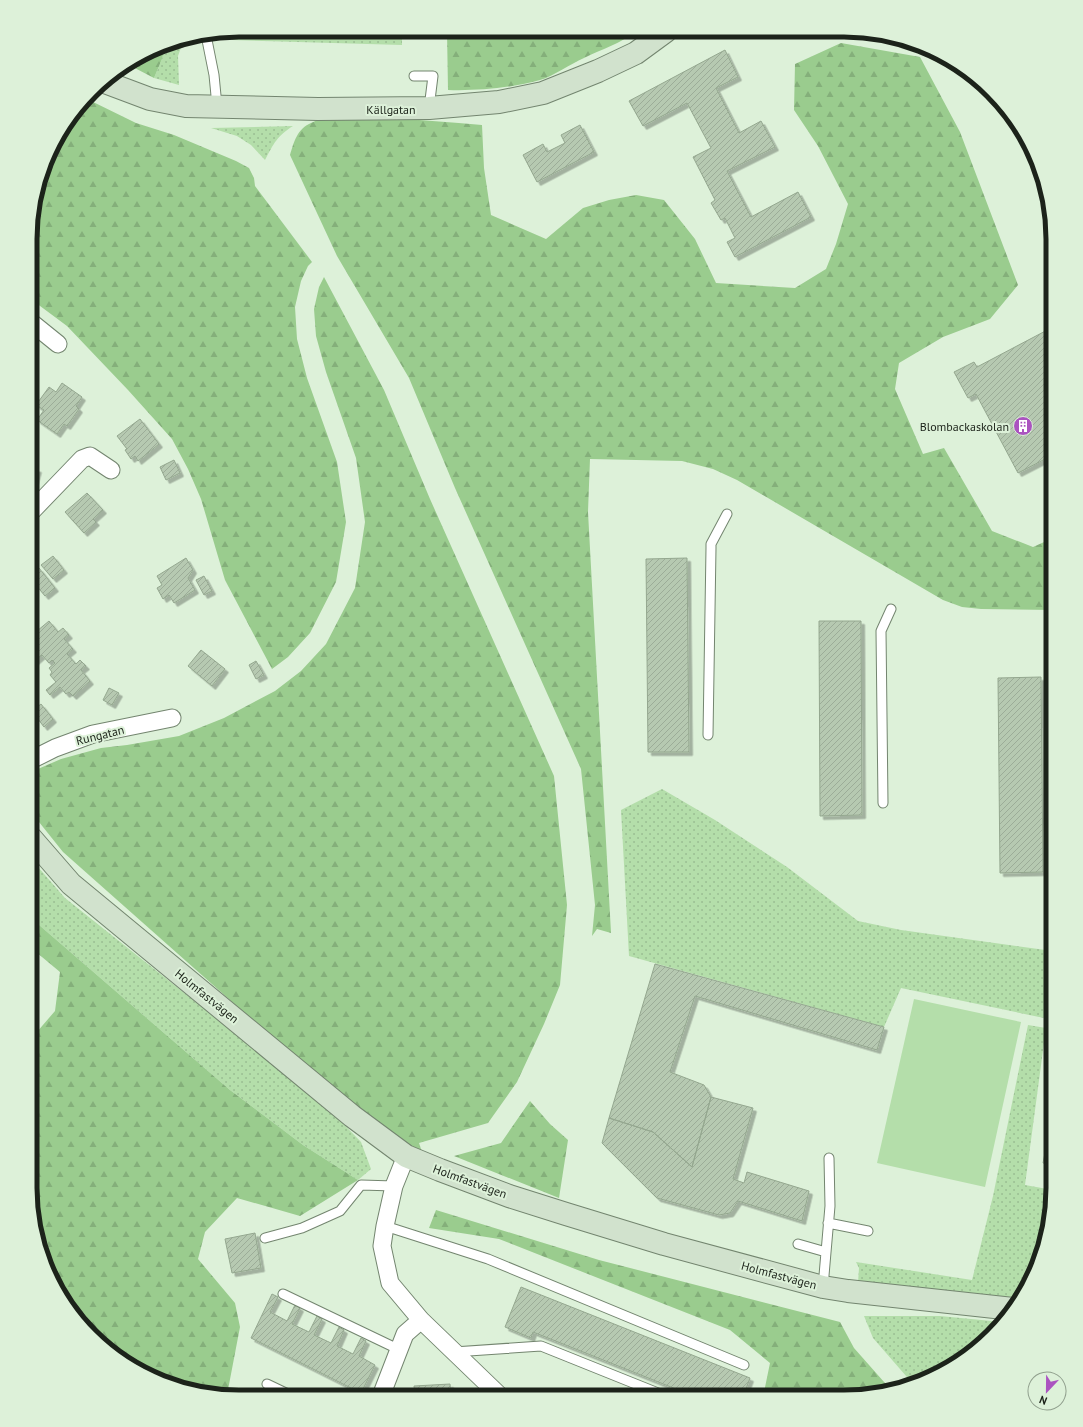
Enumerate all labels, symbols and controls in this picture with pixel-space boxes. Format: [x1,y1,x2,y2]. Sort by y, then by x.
street label: Källgatan [366,102,416,117]
building icon: Blombackaskolan [1012,415,1034,437]
place label: Blombackaskolan [920,419,1009,434]
street label: Rungatan [74,722,126,748]
street label: Holmfastvägen [172,966,242,1026]
street label: Holmfastvägen [431,1161,509,1201]
street label: Holmfastvägen [740,1258,818,1292]
north arrow [1027,1371,1067,1411]
text: N [1037,1392,1049,1408]

